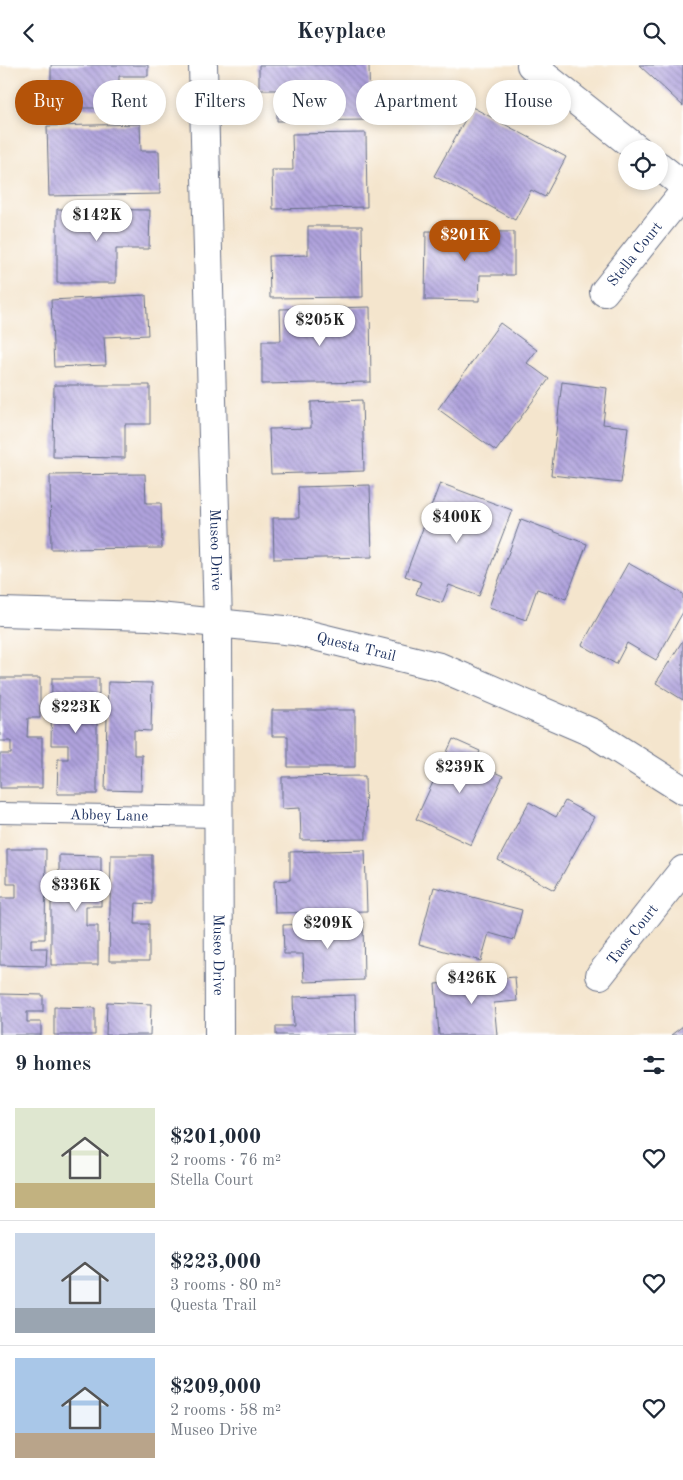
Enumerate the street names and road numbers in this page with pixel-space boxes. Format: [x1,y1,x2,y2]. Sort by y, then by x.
street label: Stella Court [605,219,666,290]
street label: Museo Drive [206,509,223,591]
street label: Questa Trail [315,631,397,665]
street label: Abbey Lane [70,808,148,825]
street label: Taos Court [605,902,662,968]
street label: Museo Drive [210,914,225,996]

